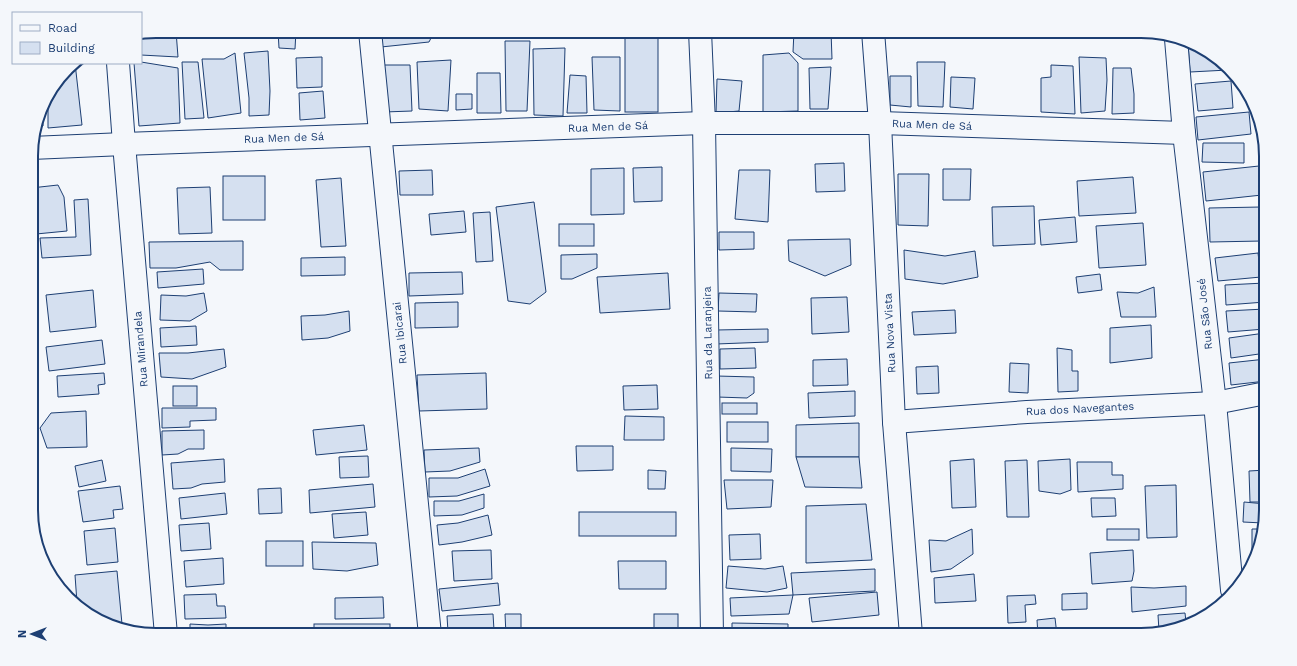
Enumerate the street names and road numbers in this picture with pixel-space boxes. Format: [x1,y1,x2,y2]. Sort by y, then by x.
street label: Rua Men de Sá [892,117,972,133]
street label: Rua Men de Sá [568,119,648,135]
street label: Rua Men de Sá [244,130,324,146]
street label: Rua São José [1195,278,1215,350]
street label: Rua da Laranjeira [701,286,715,380]
street label: Rua Nova Vista [881,293,899,373]
street label: Rua Ibicarai [390,301,410,365]
street label: Rua Mirandela [131,310,151,388]
street label: Rua dos Navegantes [1026,400,1135,418]

